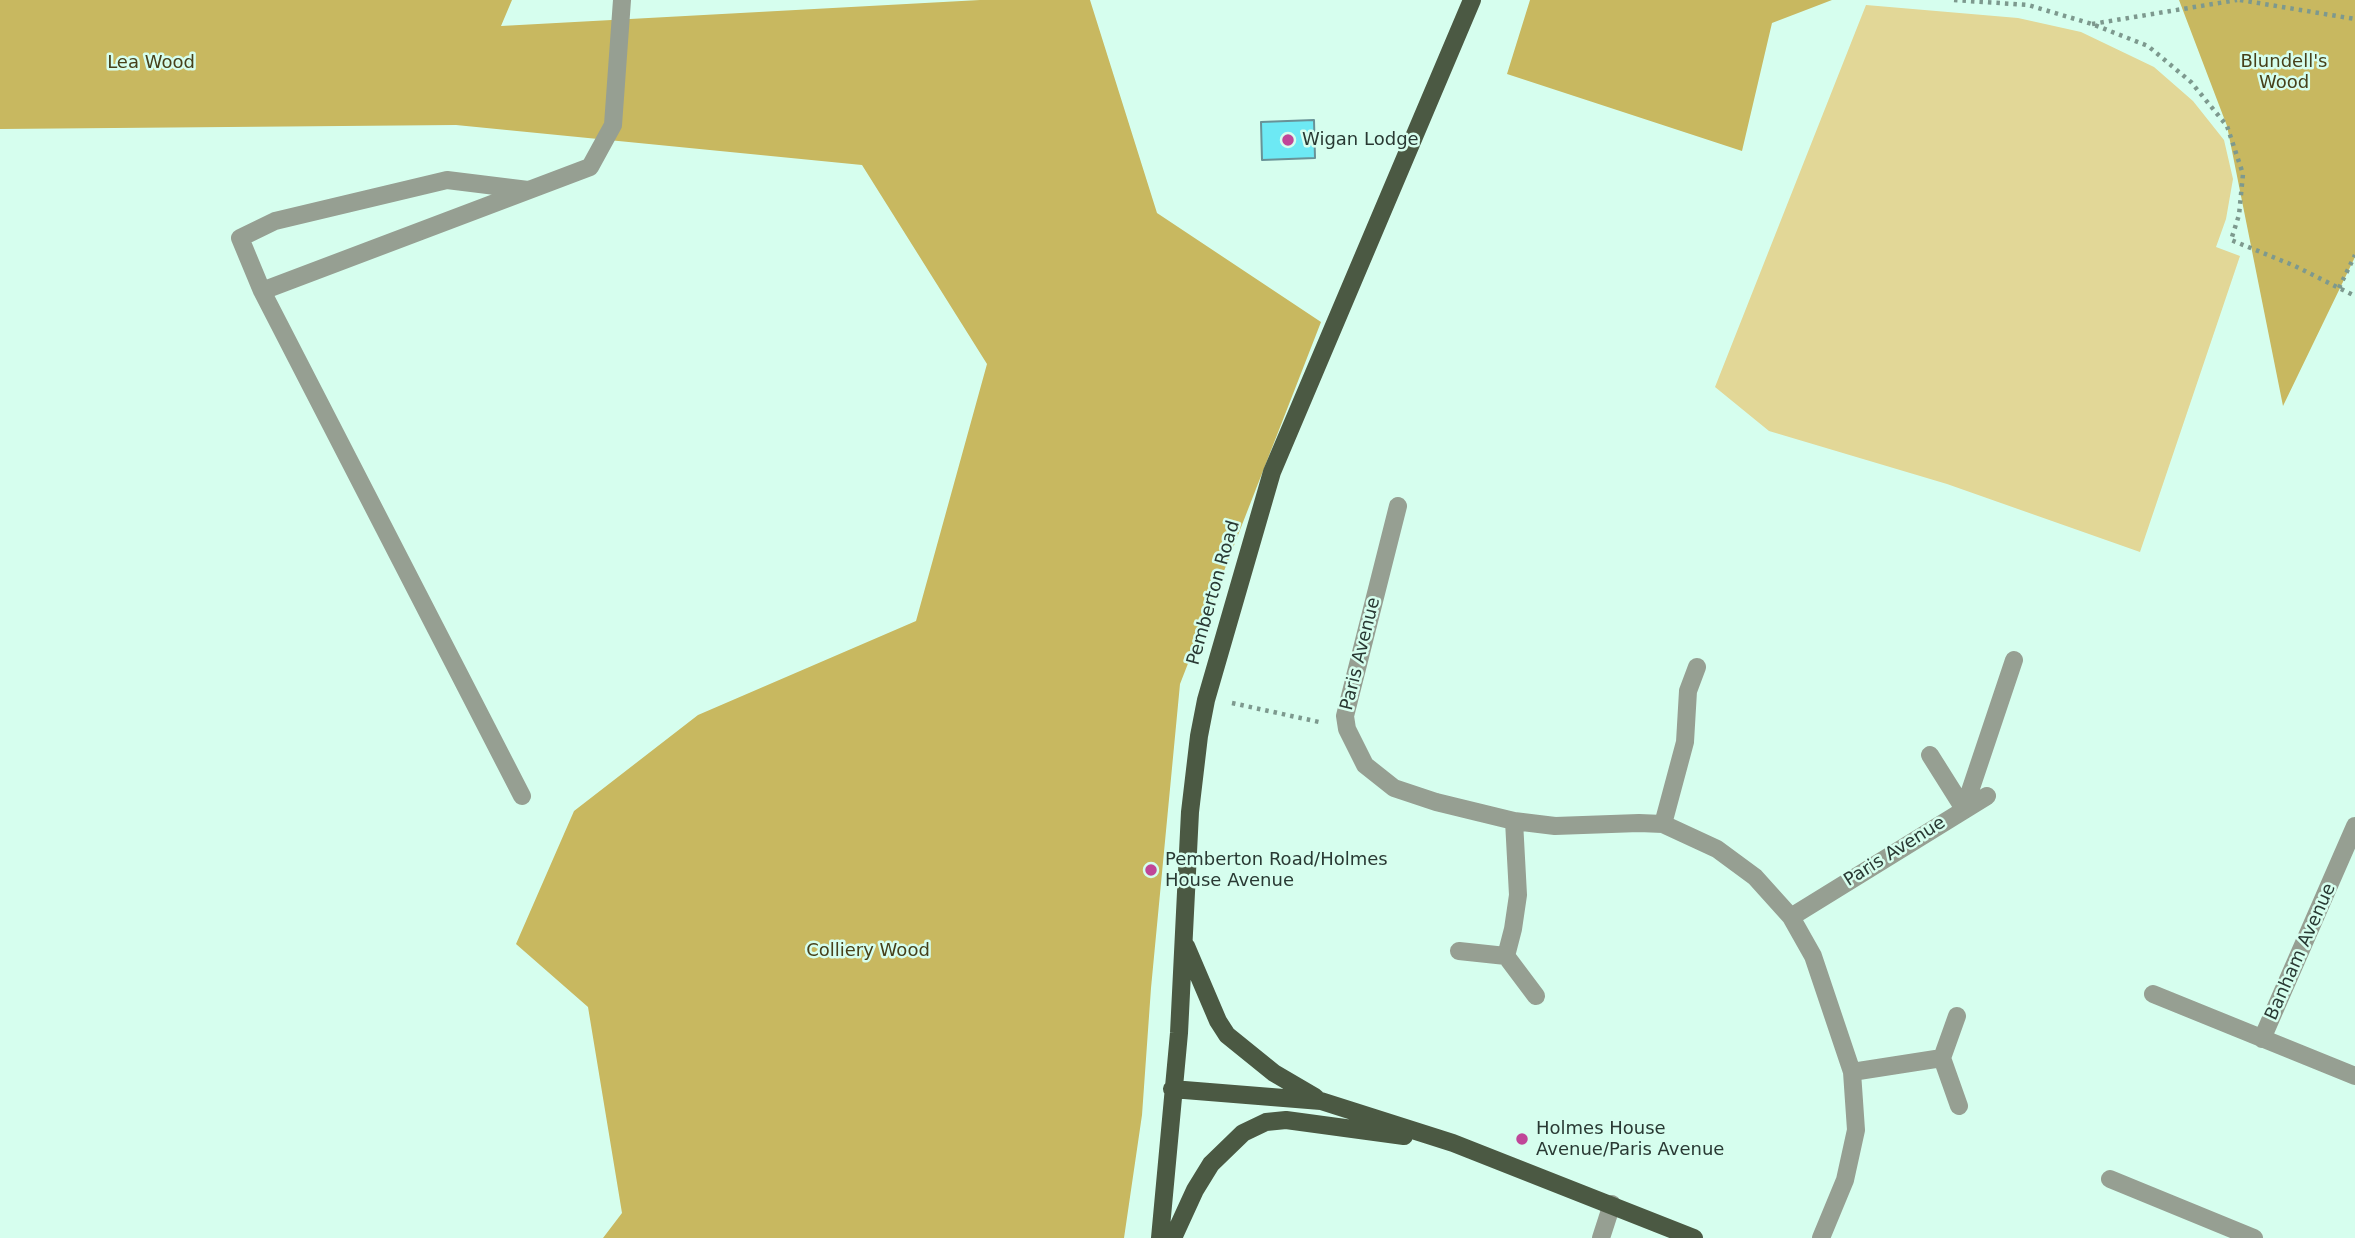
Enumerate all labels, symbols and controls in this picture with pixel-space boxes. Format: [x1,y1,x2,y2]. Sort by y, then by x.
park label: Blundell's Wood [2241,51,2327,94]
park label: Lea Wood [107,52,195,74]
place label: Wigan Lodge [1302,129,1419,151]
marker: Wigan Lodge [1280,132,1296,148]
street label: Pemberton Road [1183,518,1245,668]
street label: Paris Avenue [1337,595,1385,713]
street label: Paris Avenue [1840,812,1950,892]
place label: Pemberton Road/Holmes House Avenue [1165,849,1388,892]
marker: Pemberton Road/Holmes House Avenue [1143,862,1159,878]
street label: Banham Avenue [2261,880,2341,1024]
park label: Colliery Wood [806,940,930,962]
place label: Holmes House Avenue/Paris Avenue [1536,1118,1724,1160]
marker: Holmes House Avenue/Paris Avenue [1514,1131,1530,1147]

